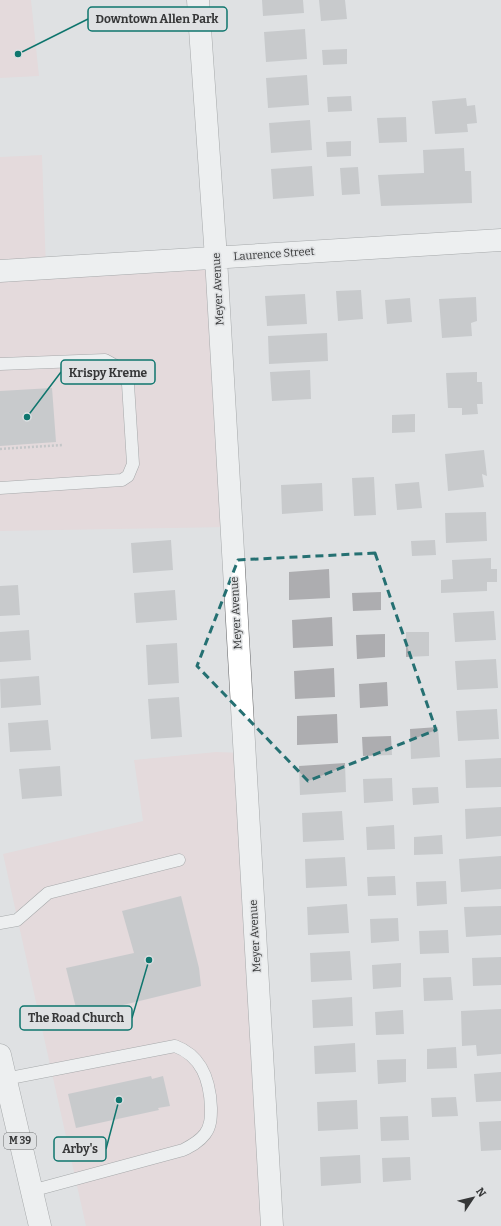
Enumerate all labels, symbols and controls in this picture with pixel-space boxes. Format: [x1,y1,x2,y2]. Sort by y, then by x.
callout: Downtown Allen Park [88,7,227,31]
text: Downtown Allen Park [96,12,219,26]
street label: Laurence Street [233,245,315,263]
street label: Meyer Avenue [210,252,226,326]
callout: Krispy Kreme [61,360,155,384]
text: Krispy Kreme [69,366,148,380]
street label: Meyer Avenue [228,576,244,650]
street label: Meyer Avenue [247,899,263,973]
callout: The Road Church [20,1006,132,1030]
text: The Road Church [28,1011,124,1025]
road number: M 39 [4,1133,36,1149]
callout: Arby's [54,1137,106,1161]
text: Arby's [62,1142,98,1156]
north arrow [453,1178,493,1218]
text: N [473,1185,489,1200]

